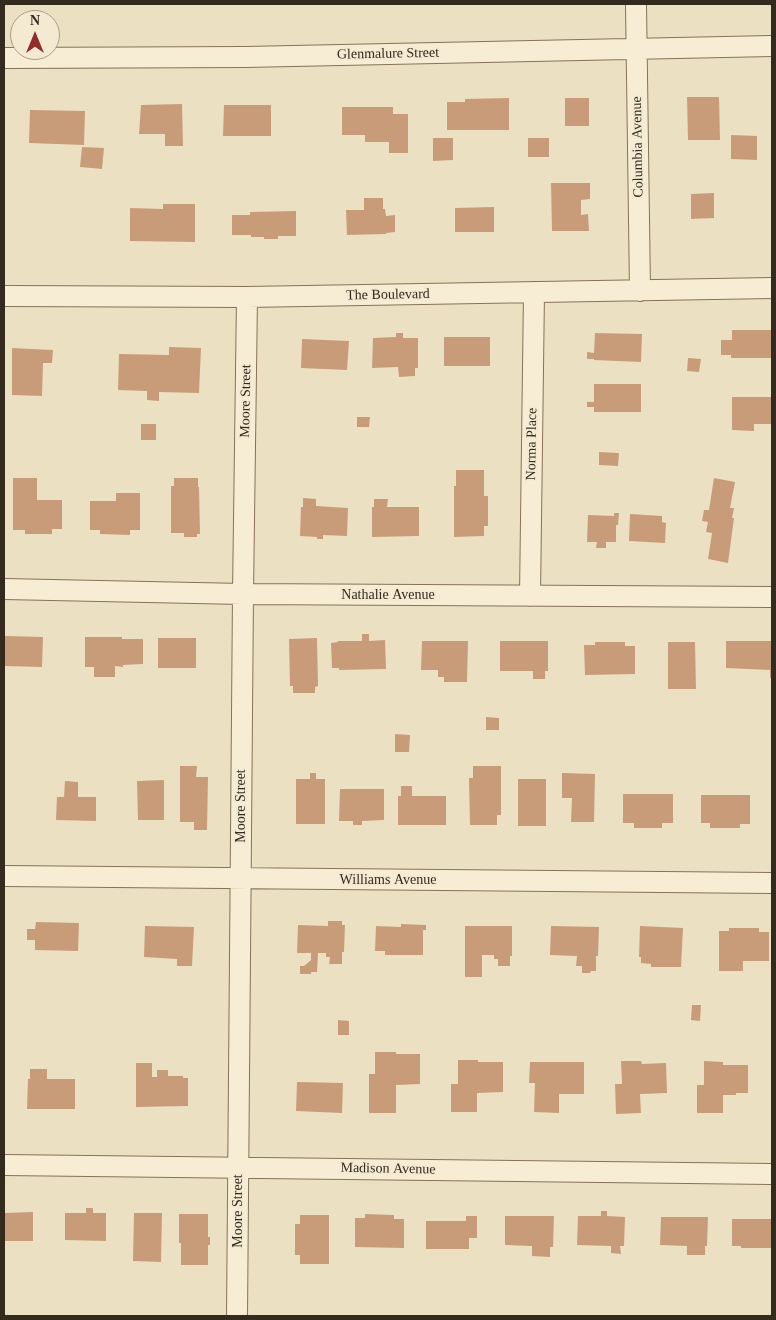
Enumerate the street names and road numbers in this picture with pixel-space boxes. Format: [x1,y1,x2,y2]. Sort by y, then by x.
street label: Glenmalure Street [337,45,439,63]
street label: Columbia Avenue [629,96,647,198]
street label: The Boulevard [346,286,430,304]
street label: Moore Street [237,364,255,438]
street label: Norma Place [523,408,541,480]
street label: Nathalie Avenue [341,587,435,603]
street label: Moore Street [233,769,249,843]
street label: Williams Avenue [340,872,436,888]
street label: Madison Avenue [340,1160,436,1178]
street label: Moore Street [230,1174,246,1248]

